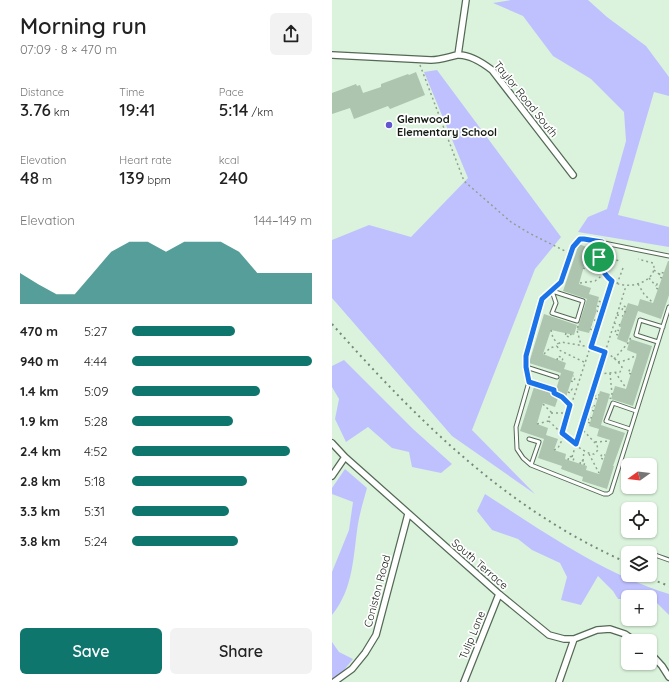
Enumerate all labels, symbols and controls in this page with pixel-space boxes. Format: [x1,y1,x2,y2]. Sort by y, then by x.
text: Morning run [20,12,147,40]
button: share [270,13,312,55]
text: 07:09 · 8 × 470 m [20,41,117,57]
street label: Taylor Road South [491,58,561,140]
text: Distance [20,85,64,99]
text: Time [119,85,145,99]
text: Pace [219,85,244,99]
text: 3.76 [20,99,51,120]
text: 19:41 [119,99,155,120]
text: 5:14 [219,99,249,120]
text: km [51,105,70,119]
text: /km [249,105,273,119]
place label: Glenwood Elementary School [397,112,497,139]
marker: Glenwood Elementary School [384,120,394,130]
text: Elevation [20,153,66,167]
text: Heart rate [119,153,172,167]
text: kcal [219,153,239,167]
text: 48 [20,167,39,188]
text: 139 [119,167,145,188]
text: 240 [219,167,248,188]
text: m [39,173,52,187]
text: bpm [145,173,171,187]
text: Elevation [20,212,75,228]
text: 144–149 m [254,212,312,228]
pin [582,240,616,274]
icon: arrive [588,246,610,268]
text: 470 m [20,323,58,339]
text: 5:27 [84,323,107,339]
text: 940 m [20,353,59,369]
text: 4:44 [84,353,107,369]
text: 1.4 km [20,383,59,399]
text: 5:09 [84,383,109,399]
text: 1.9 km [20,413,59,429]
text: 5:28 [84,413,108,429]
text: 2.4 km [20,443,61,459]
text: 4:52 [84,443,108,459]
north arrow [621,458,657,494]
map controls [621,458,657,670]
text: 2.8 km [20,473,61,489]
text: 5:18 [84,473,105,489]
button: locate [621,502,657,538]
text: 3.3 km [20,503,60,519]
text: 5:31 [84,503,105,519]
text: 3.8 km [20,533,60,549]
text: 5:24 [84,533,107,549]
street label: South Terrace [449,536,511,592]
button: layers [621,546,657,582]
street label: Coniston Road [361,553,393,629]
button: + [621,590,657,626]
street label: Tulip Lane [456,609,488,661]
button: Save [20,628,162,674]
button: Share [170,628,312,674]
button: − [621,634,657,670]

